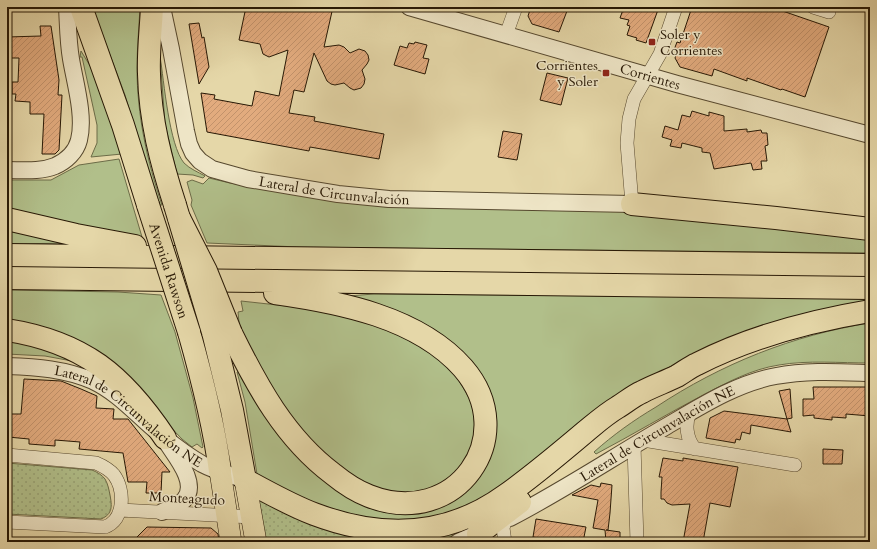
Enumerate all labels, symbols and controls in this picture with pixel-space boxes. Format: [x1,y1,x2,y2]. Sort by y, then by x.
place label: Soler y Corrientes [660,25,723,60]
marker: Soler y Corrientes [647,37,657,47]
place label: Corrientes y Soler [536,56,599,91]
street label: Corrientes [618,59,683,95]
marker: Corrientes y Soler [601,68,611,78]
street label: Lateral de Circunvalación [257,172,410,209]
street label: Avenida Rawson [144,220,193,321]
street label: Lateral de Circunvalación NE [53,361,206,472]
street label: Lateral de Circunvalación NE [577,381,738,486]
street label: Monteagudo [148,487,226,510]

